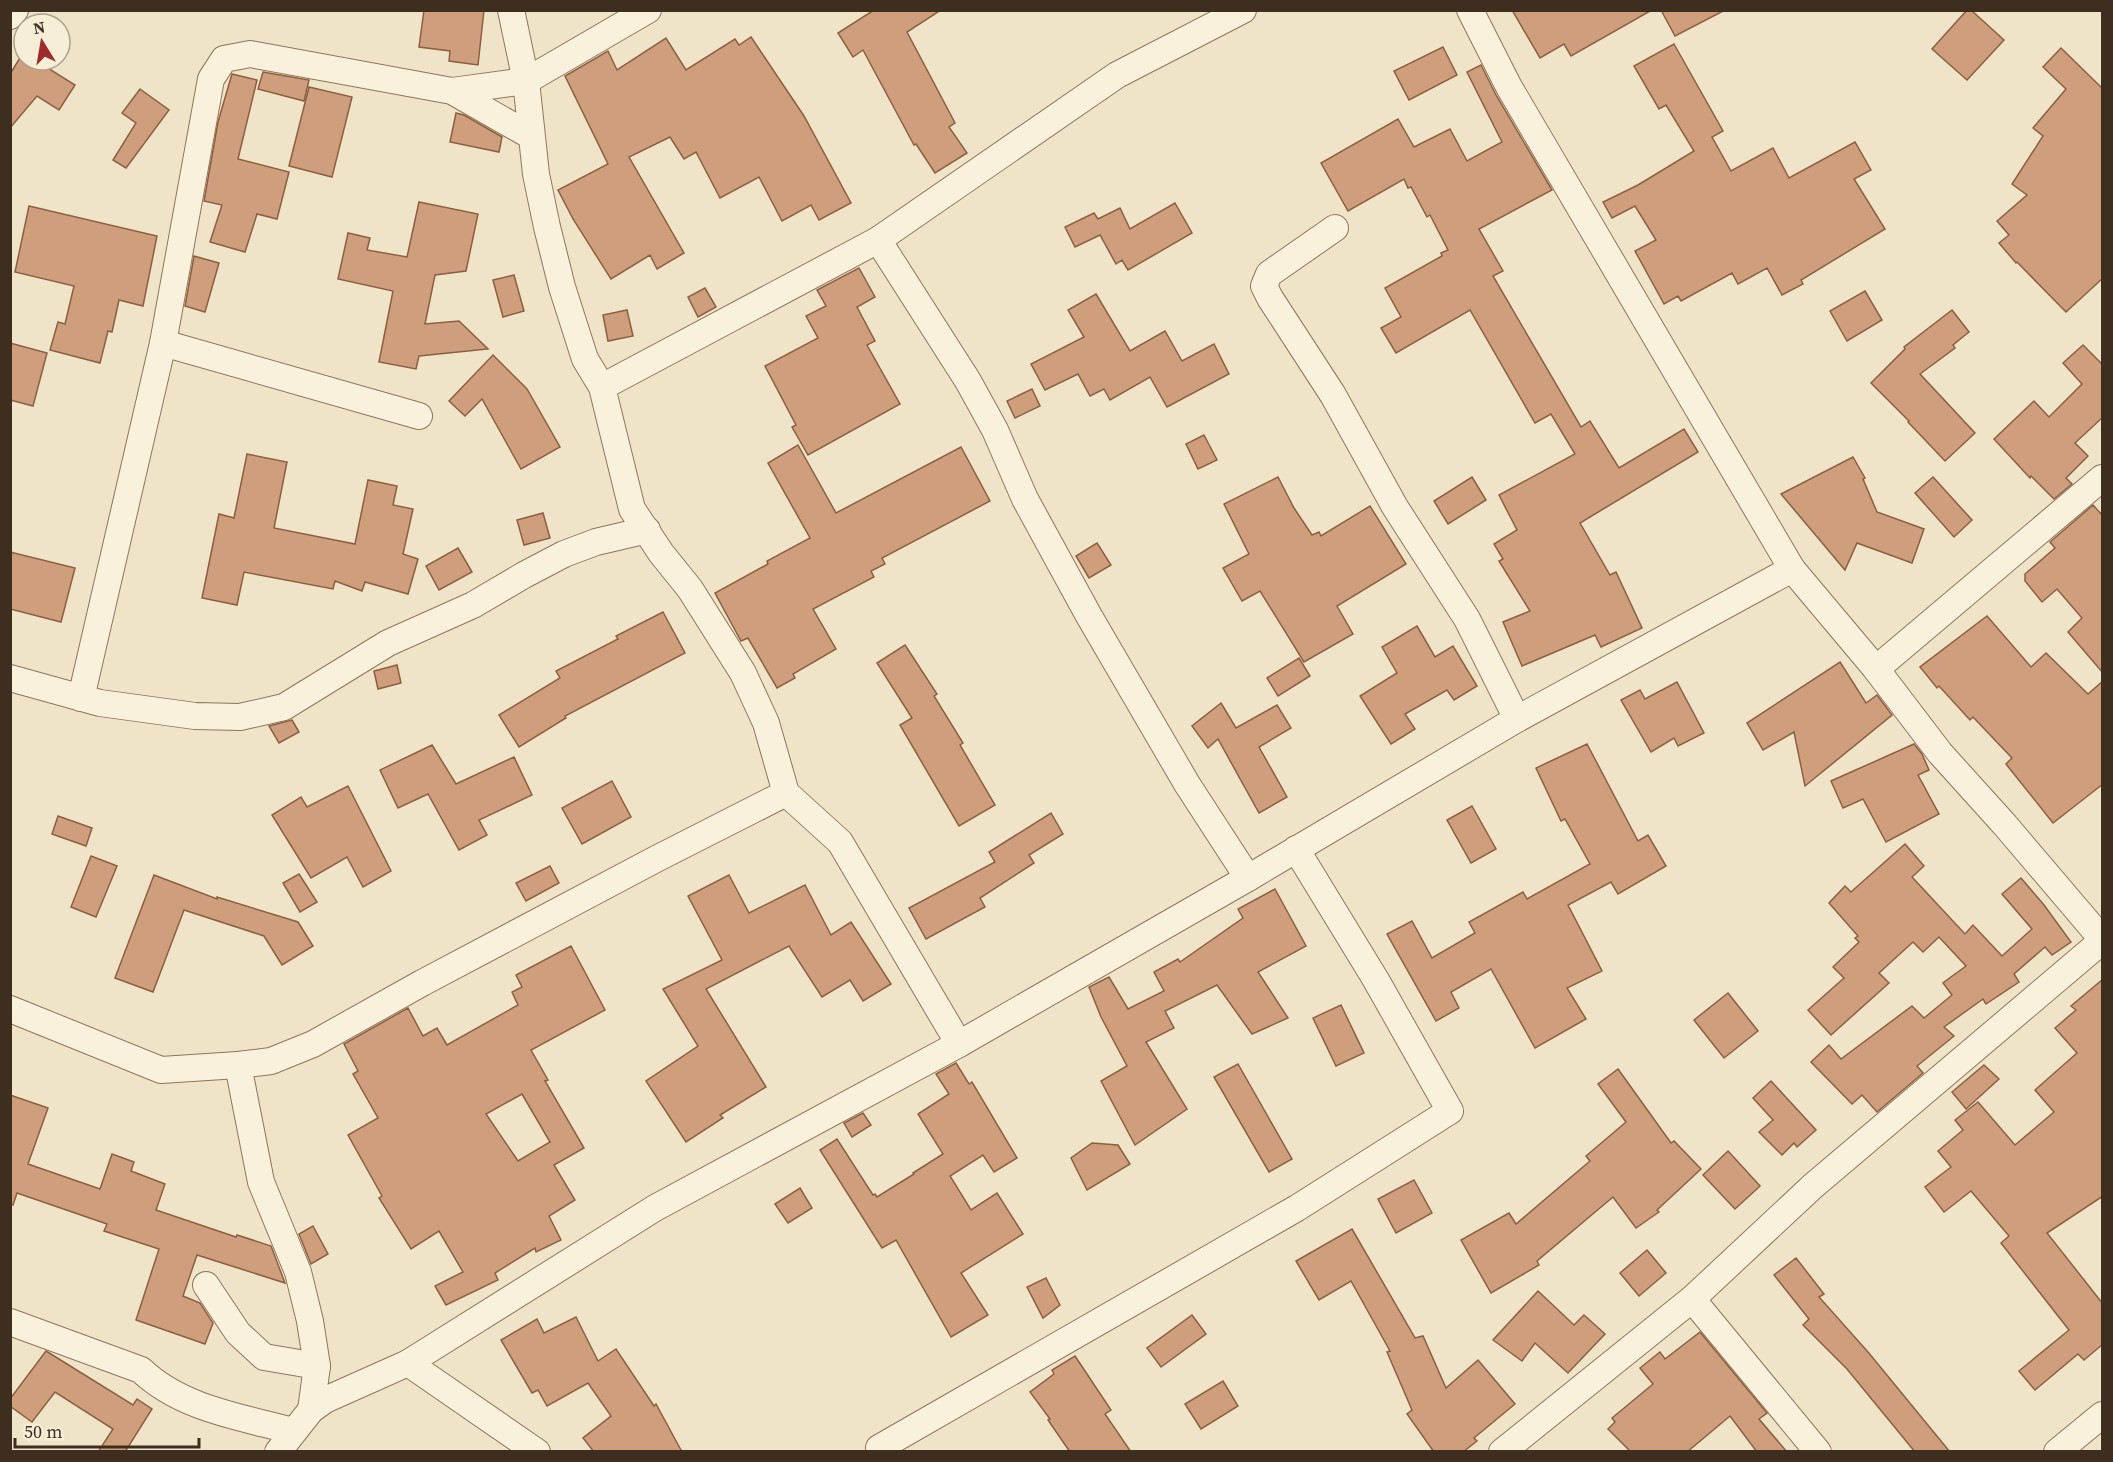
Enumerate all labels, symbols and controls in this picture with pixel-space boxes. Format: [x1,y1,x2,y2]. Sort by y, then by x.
north arrow [12,12,72,72]
text: N [31,15,47,39]
scale bar [15,1411,200,1449]
text: 50 m [24,1419,62,1444]

